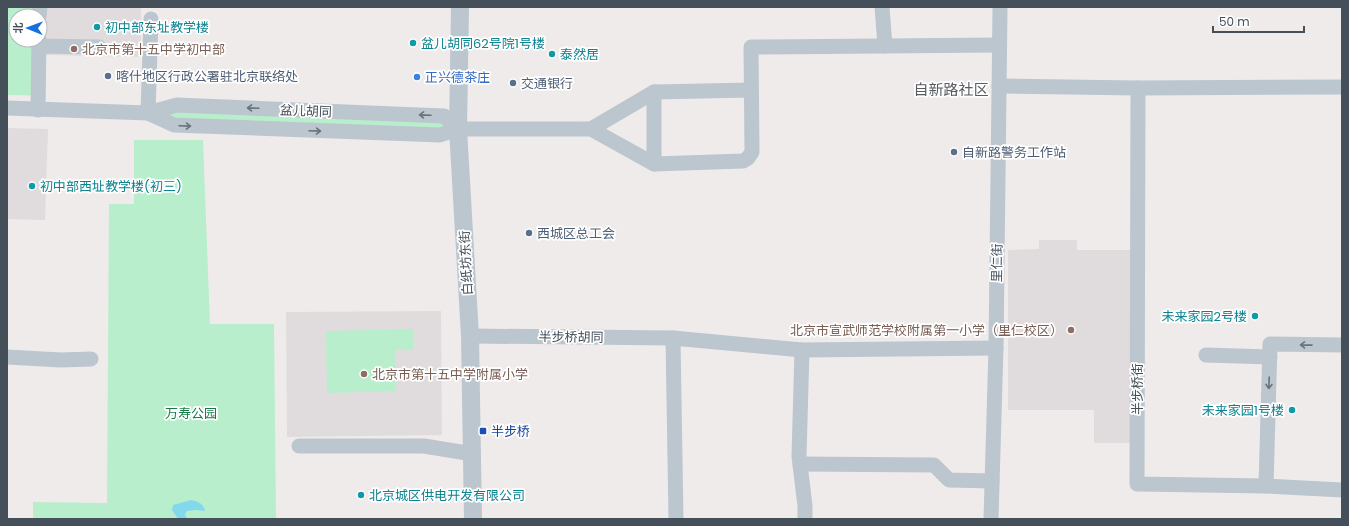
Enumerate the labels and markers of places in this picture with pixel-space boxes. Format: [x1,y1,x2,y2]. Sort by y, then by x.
place label: 初中部东址教学楼 [105,18,209,37]
marker: 初中部东址教学楼 [92,22,102,32]
place label: 盆儿胡同62号院1号楼 [421,34,545,53]
marker: 盆儿胡同62号院1号楼 [408,38,418,48]
place label: 北京市第十五中学初中部 [82,40,225,59]
marker: 北京市第十五中学初中部 [69,44,79,54]
place label: 泰然居 [560,45,599,64]
marker: 泰然居 [547,49,557,59]
place label: 喀什地区行政公署驻北京联络处 [116,67,298,86]
place label: 正兴德茶庄 [425,68,490,87]
marker: 喀什地区行政公署驻北京联络处 [103,71,113,81]
marker: 正兴德茶庄 [412,72,422,82]
place label: 交通银行 [521,74,573,93]
marker: 交通银行 [508,78,518,88]
place label: 自新路警务工作站 [962,143,1066,162]
marker: 自新路警务工作站 [949,147,959,157]
place label: 初中部西址教学楼(初三) [40,177,182,196]
marker: 初中部西址教学楼(初三) [27,181,37,191]
place label: 西城区总工会 [537,224,615,243]
marker: 西城区总工会 [524,228,534,238]
place label: 未来家园2号楼 [1162,307,1247,326]
marker: 未来家园2号楼 [1250,311,1260,321]
place label: 北京市宣武师范学校附属第一小学（里仁校区） [790,321,1063,340]
marker: 北京市宣武师范学校附属第一小学（里仁校区） [1066,325,1076,335]
place label: 北京市第十五中学附属小学 [372,365,528,384]
marker: 北京市第十五中学附属小学 [359,369,369,379]
place label: 未来家园1号楼 [1202,401,1284,420]
marker: 未来家园1号楼 [1287,405,1297,415]
place label: 半步桥 [491,422,530,441]
marker: 半步桥 [478,426,488,436]
place label: 北京城区供电开发有限公司 [369,486,525,505]
marker: 北京城区供电开发有限公司 [356,490,366,500]

